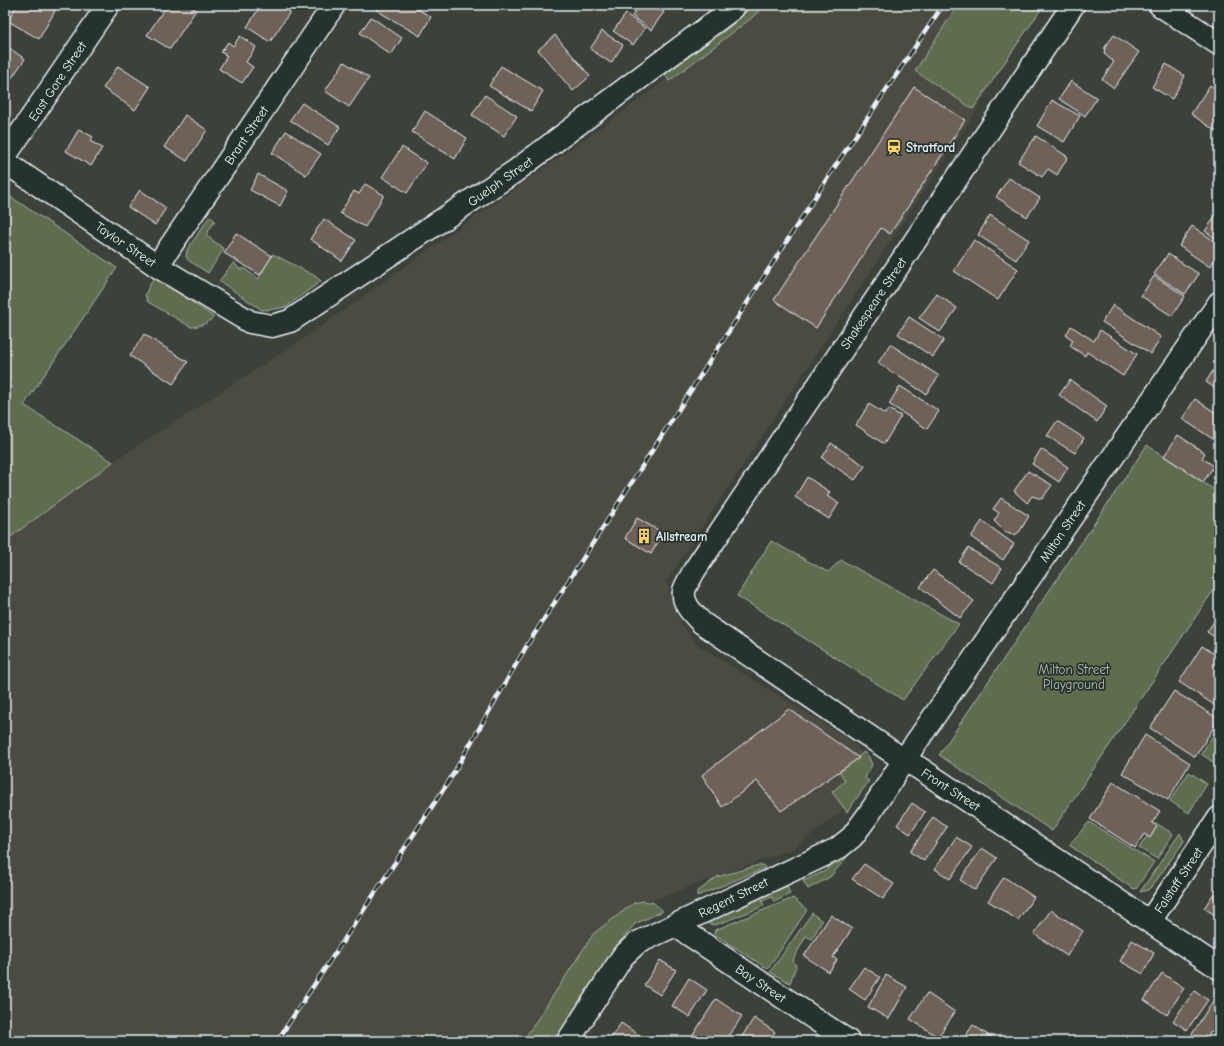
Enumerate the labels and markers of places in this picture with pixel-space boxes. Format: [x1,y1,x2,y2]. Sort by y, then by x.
station icon: Stratford [885,138,903,156]
place label: Stratford [906,140,955,155]
building icon: Allstream [635,527,653,545]
place label: Allstream [656,529,707,544]

